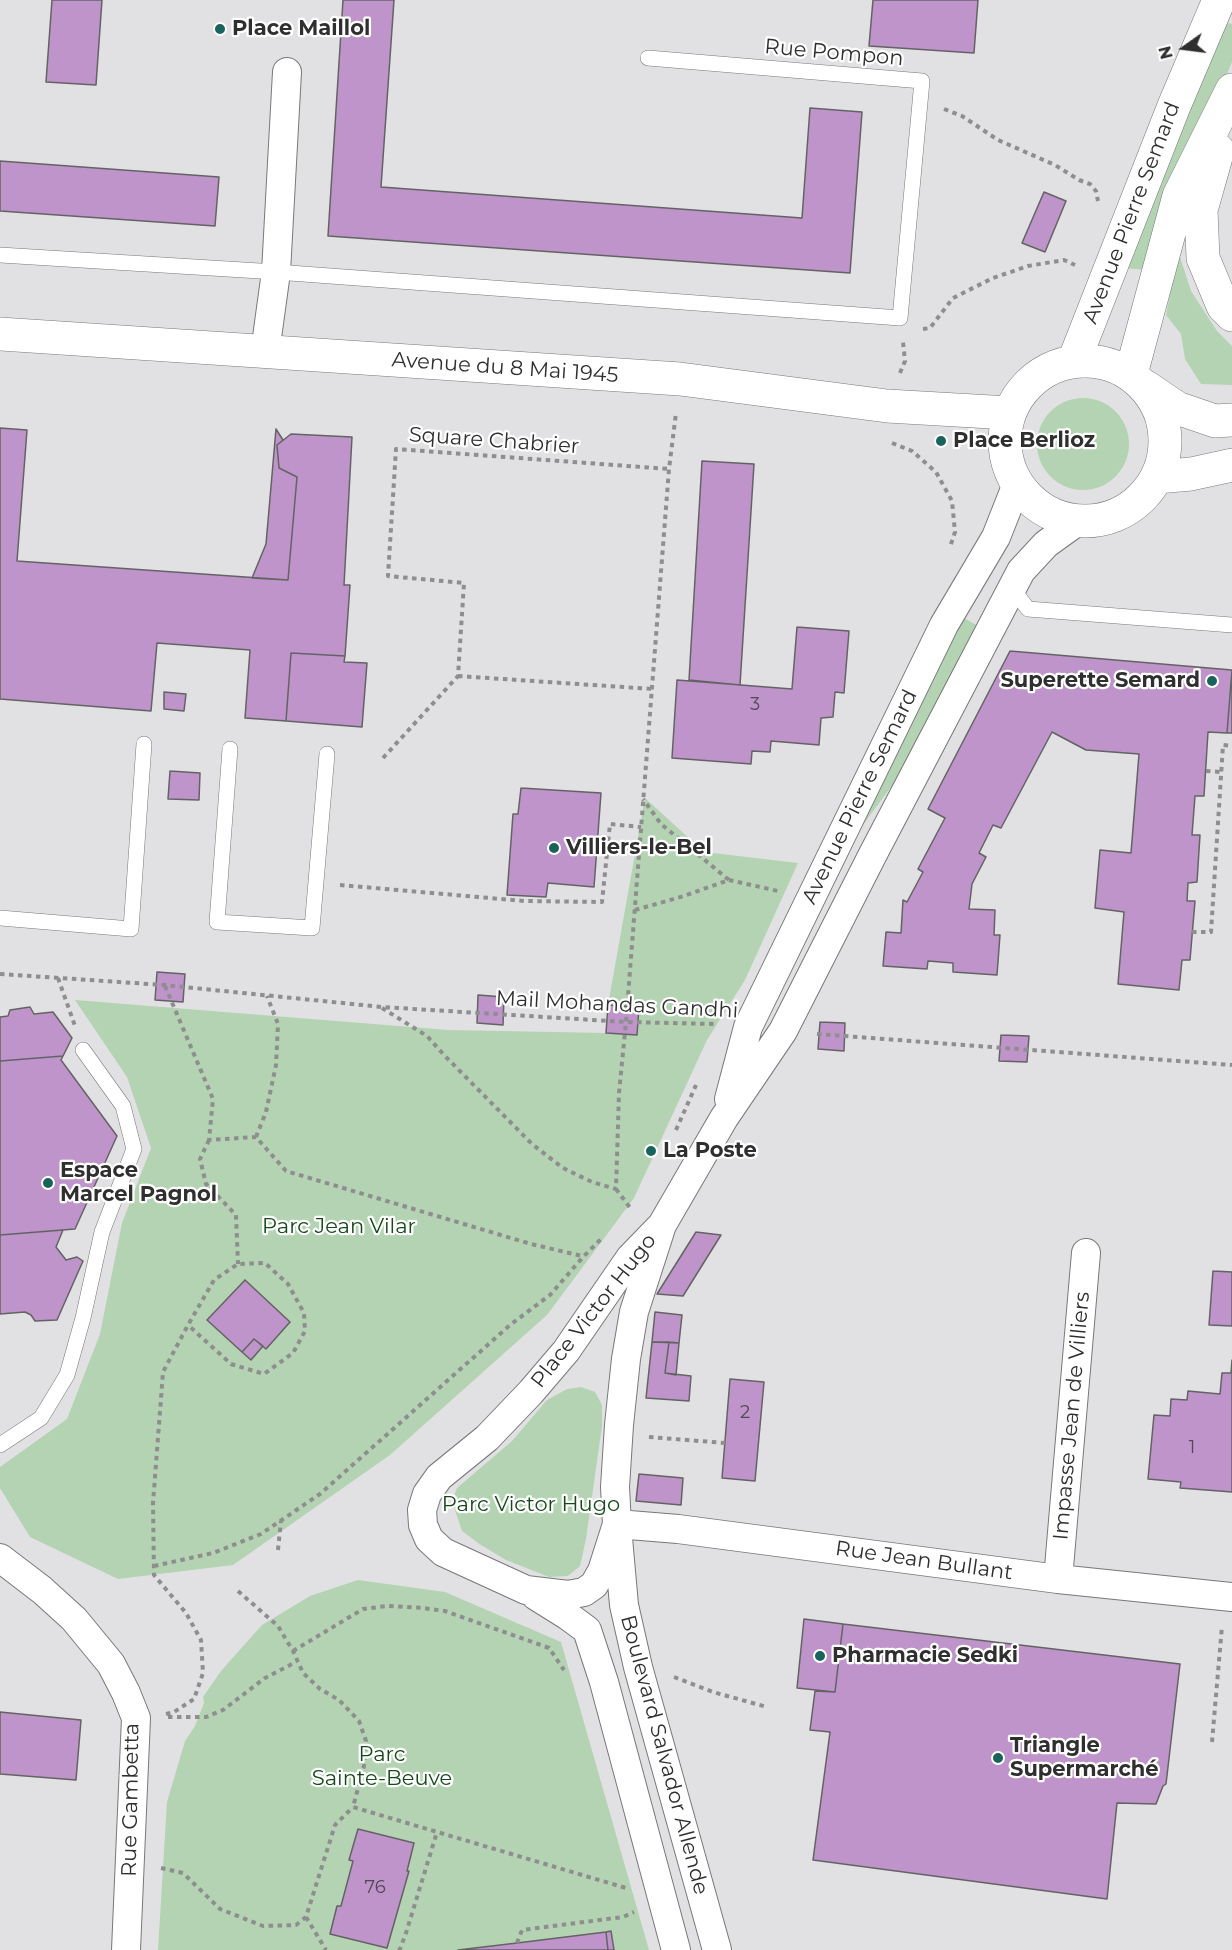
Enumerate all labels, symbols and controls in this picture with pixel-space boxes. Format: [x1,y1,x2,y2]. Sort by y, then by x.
place label: Place Maillol [232,16,370,42]
north arrow [1154,18,1214,78]
marker: Place Maillol [213,22,227,36]
street label: Rue Pompon [763,34,905,72]
text: N [1155,44,1177,61]
street label: Avenue Pierre Semard [1078,99,1186,327]
street label: Avenue du 8 Mai 1945 [391,348,619,388]
street label: Square Chabrier [408,422,580,460]
place label: Place Berlioz [953,428,1095,454]
marker: Place Berlioz [934,434,948,448]
place label: Superette Semard [1000,668,1200,694]
marker: Superette Semard [1205,674,1219,688]
street label: Avenue Pierre Semard [797,686,923,908]
house number: 3 [750,694,760,716]
place label: Villiers-le-Bel [566,835,712,861]
marker: Villiers-le-Bel [547,841,561,855]
street label: Mail Mohandas Gandhi [495,986,739,1024]
place label: La Poste [663,1138,757,1164]
marker: La Poste [644,1144,658,1158]
place label: Espace Marcel Pagnol [60,1158,217,1208]
marker: Espace Marcel Pagnol [41,1176,55,1190]
park label: Parc Jean Vilar [262,1214,416,1240]
street label: Place Victor Hugo [526,1229,662,1393]
street label: Impasse Jean de Villiers [1049,1291,1095,1541]
house number: 2 [740,1402,750,1424]
house number: 1 [1189,1437,1195,1459]
park label: Parc Victor Hugo [442,1492,620,1518]
street label: Rue Jean Bullant [834,1536,1014,1586]
street label: Boulevard Salvador Allende [615,1613,713,1897]
place label: Pharmacie Sedki [832,1643,1018,1669]
marker: Pharmacie Sedki [813,1649,827,1663]
street label: Rue Gambetta [117,1723,145,1877]
place label: Triangle Supermarché [1010,1733,1159,1783]
park label: Parc Sainte-Beuve [312,1742,452,1792]
marker: Triangle Supermarché [991,1751,1005,1765]
house number: 76 [364,1877,386,1899]

